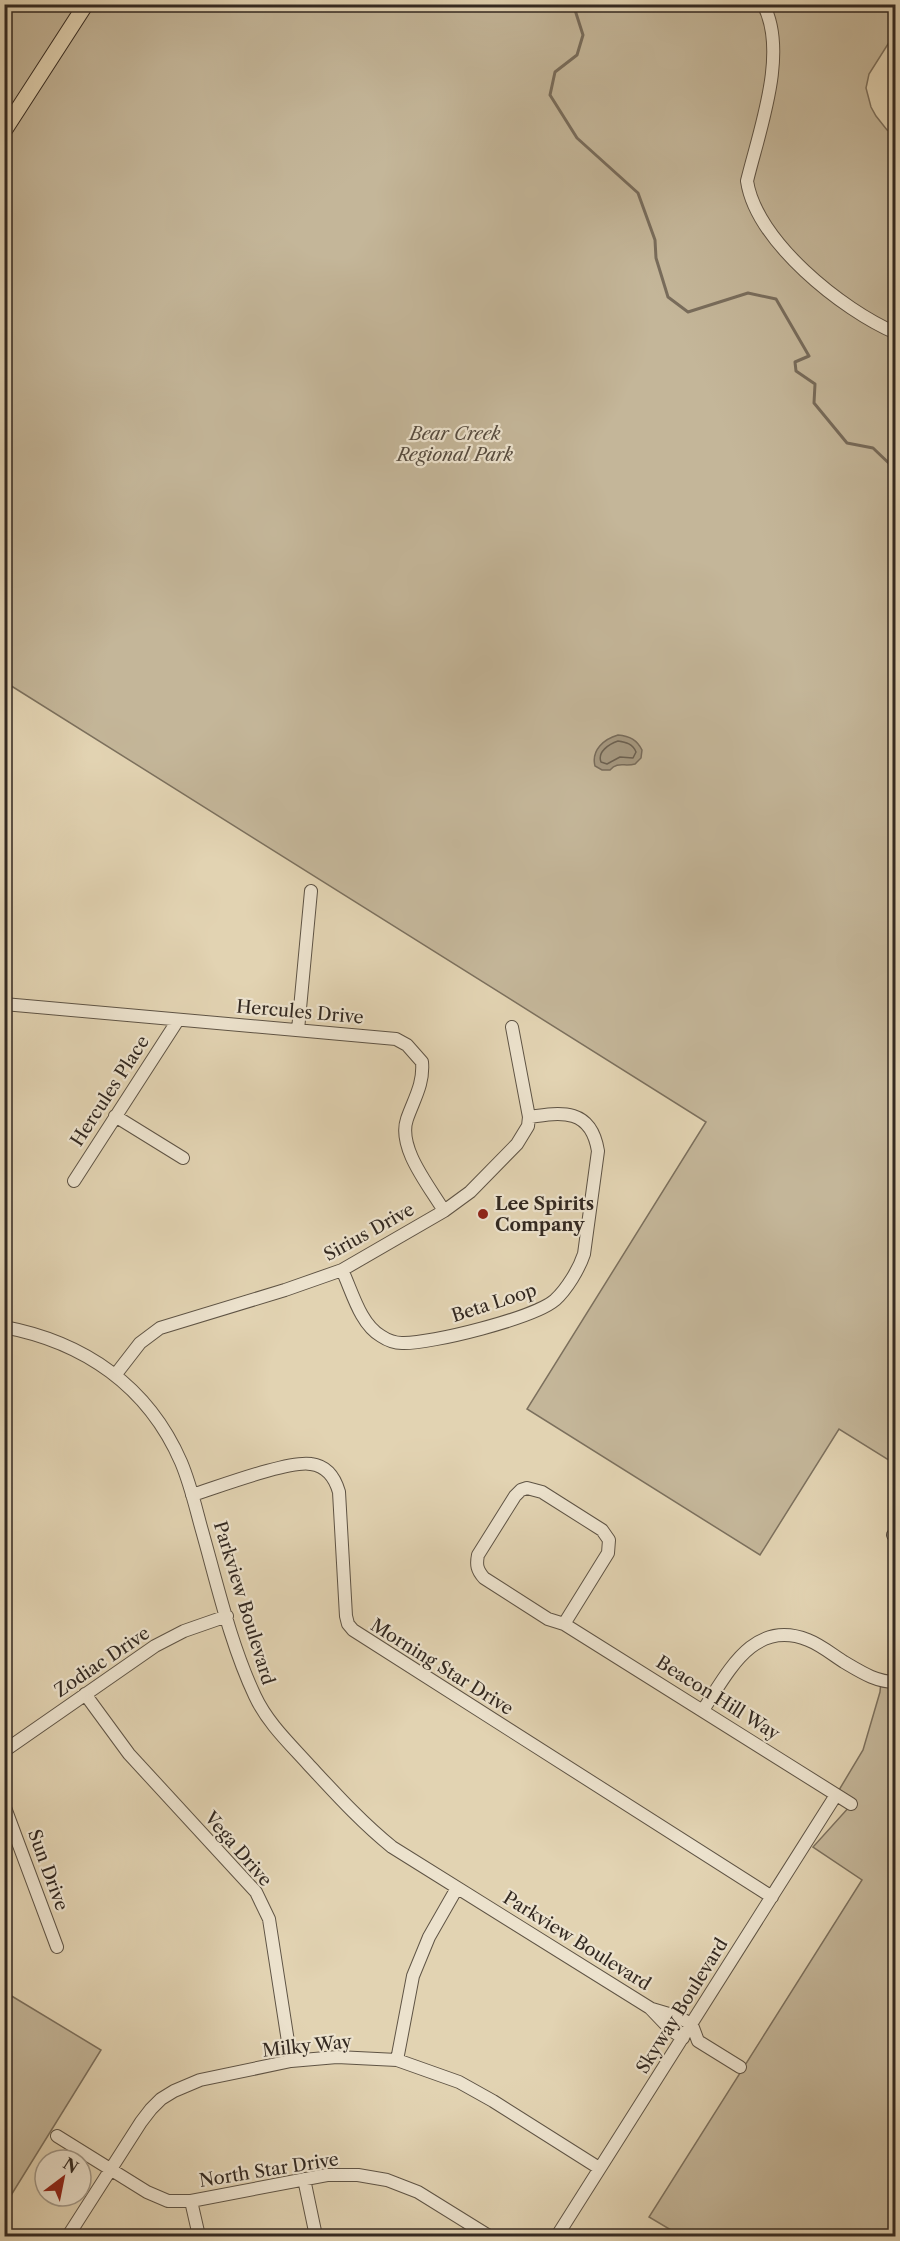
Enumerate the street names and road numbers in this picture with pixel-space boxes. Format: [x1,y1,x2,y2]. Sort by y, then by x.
street label: Hercules Drive [235,995,365,1029]
street label: Hercules Place [66,1032,154,1150]
street label: Sirius Drive [320,1198,418,1266]
street label: Beta Loop [449,1279,539,1327]
street label: Parkview Boulevard [209,1519,279,1687]
street label: Morning Star Drive [367,1614,517,1720]
street label: Zodiac Drive [50,1622,154,1702]
street label: Beacon Hill Way [652,1651,785,1745]
street label: Vega Drive [199,1806,276,1891]
street label: Sun Drive [23,1826,73,1914]
street label: Parkview Boulevard [499,1887,655,1995]
street label: Skyway Boulevard [631,1934,733,2078]
street label: Milky Way [261,2030,354,2062]
street label: North Star Drive [198,2148,340,2192]

